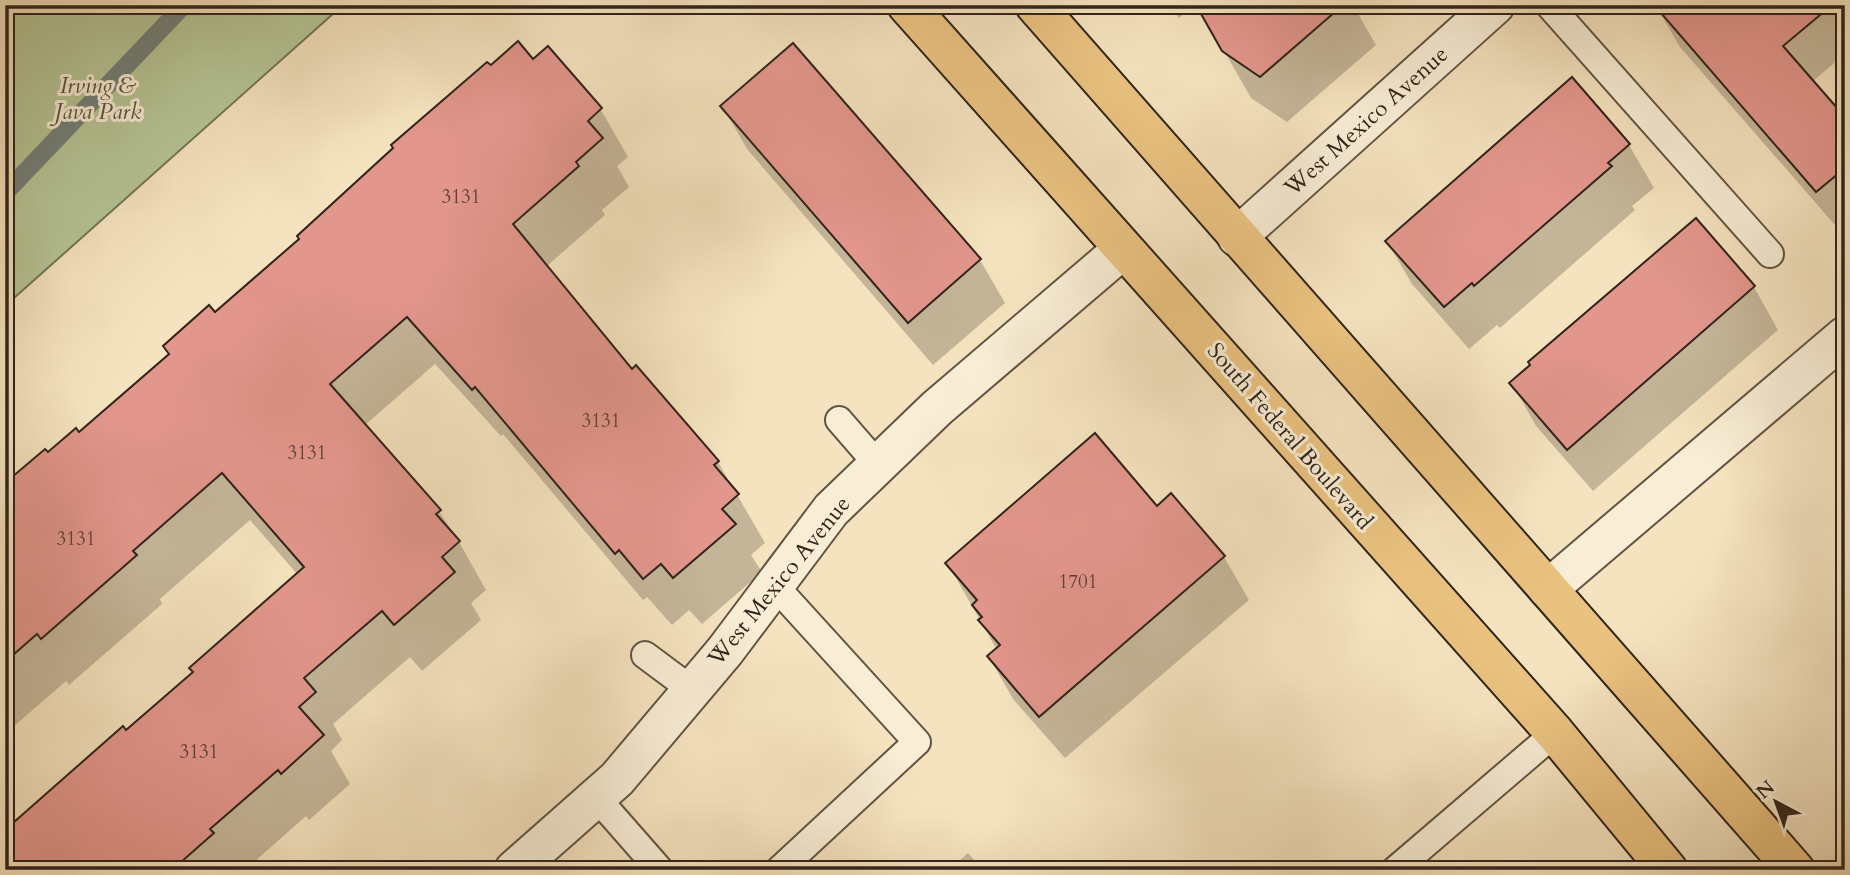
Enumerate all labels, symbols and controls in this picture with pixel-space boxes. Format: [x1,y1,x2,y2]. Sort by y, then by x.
street label: West Mexico Avenue [1277,39,1455,204]
park label: Irving & Java Park [50,70,142,127]
house number: 3131 [442,184,480,210]
street label: South Federal Boulevard [1200,336,1380,537]
house number: 3131 [582,408,620,434]
house number: 3131 [288,440,326,466]
street label: West Mexico Avenue [700,489,857,673]
house number: 3131 [57,526,95,552]
house number: 1701 [1059,569,1097,595]
house number: 3131 [180,739,218,765]
north arrow [1742,766,1812,836]
text: N [1751,774,1781,805]

